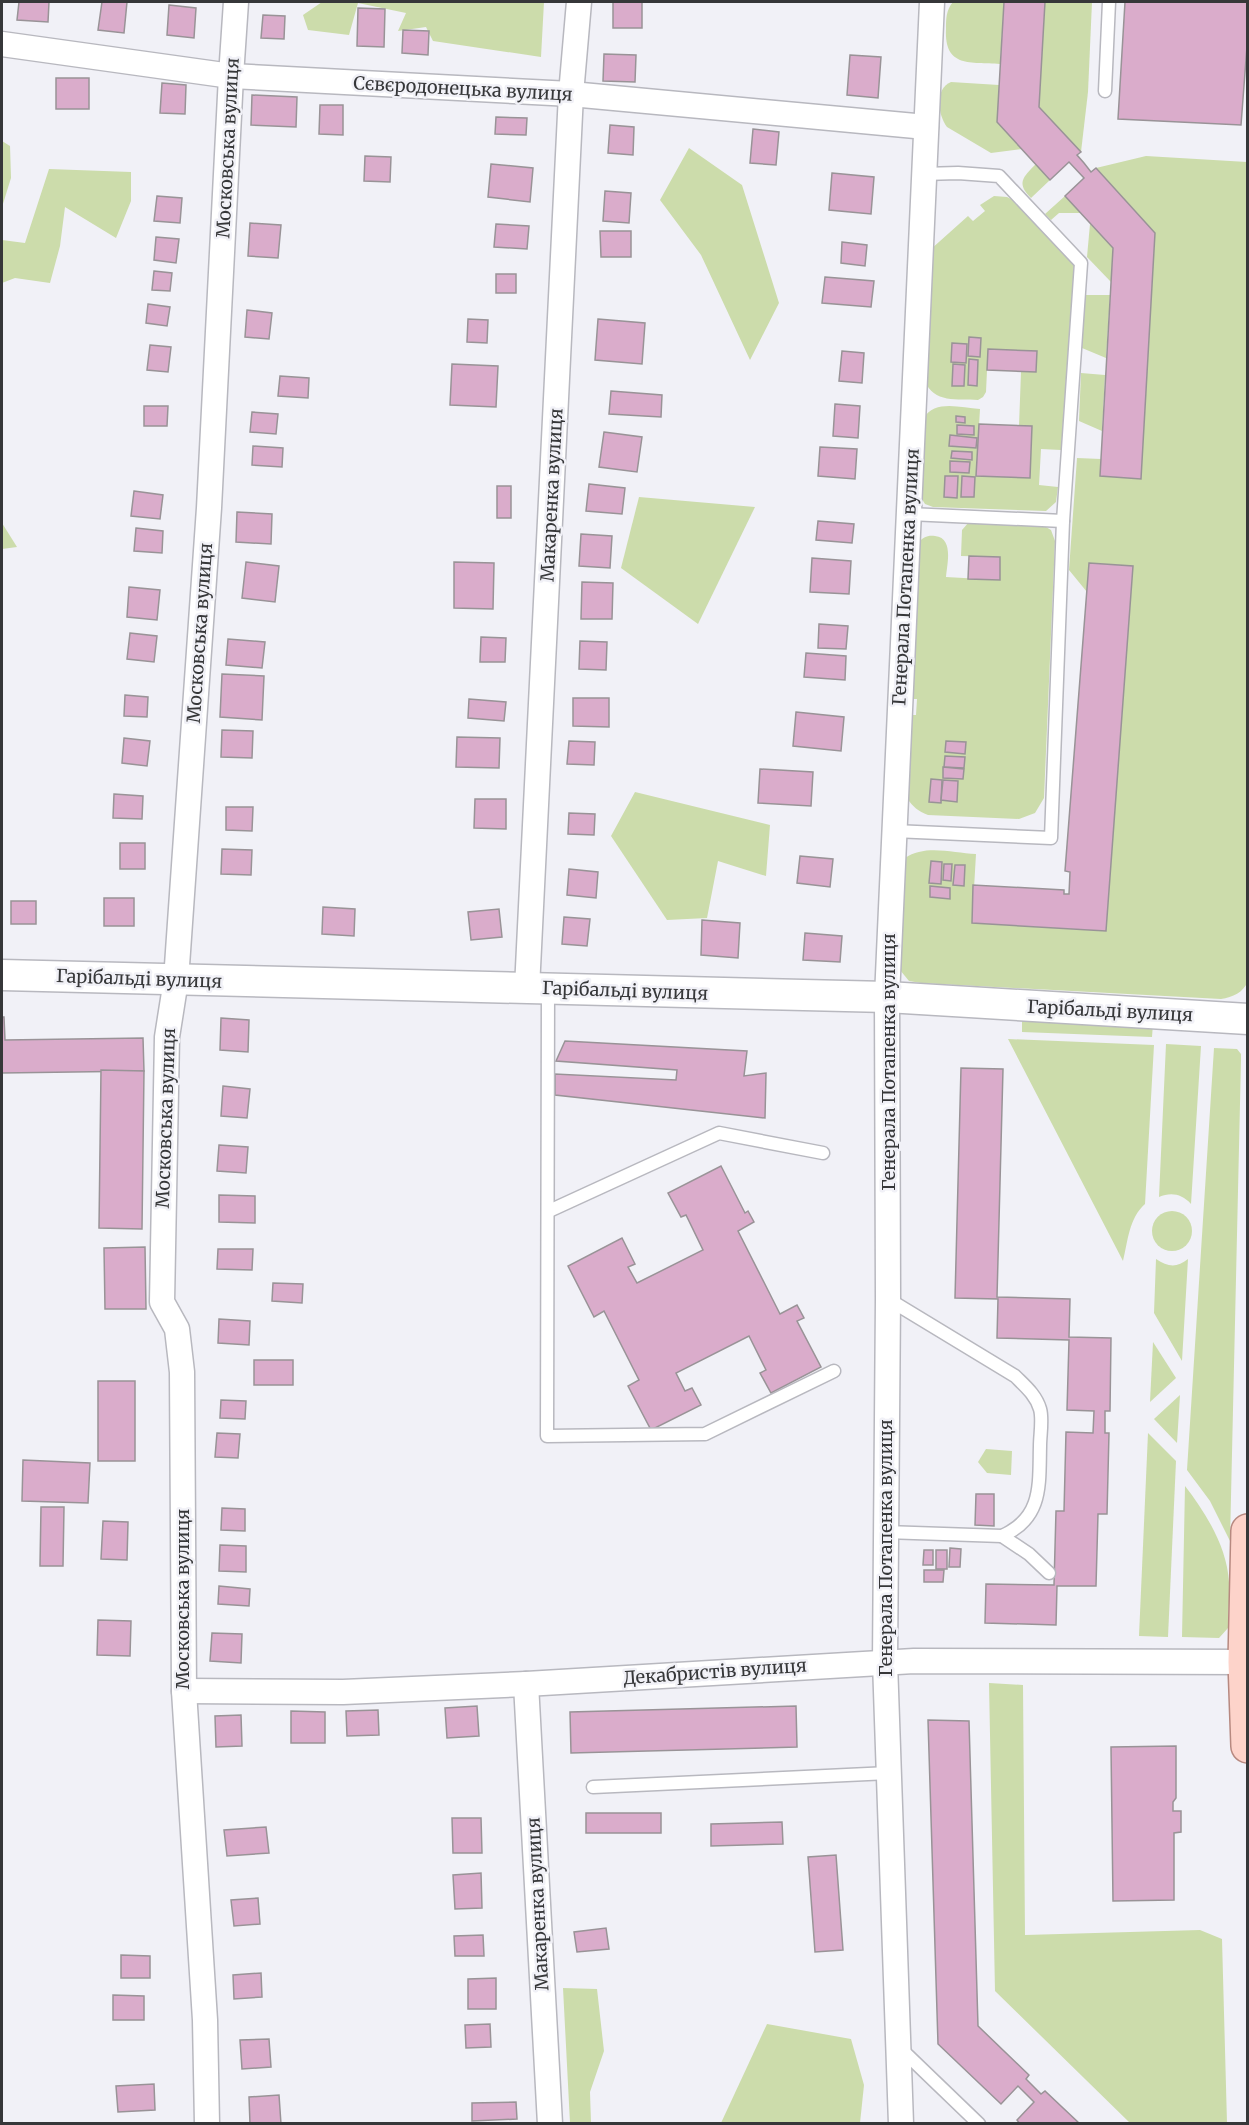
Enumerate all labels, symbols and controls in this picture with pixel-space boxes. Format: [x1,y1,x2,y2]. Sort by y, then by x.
street label: Московська вулиця [211,57,244,239]
street label: Сєвєродонецька вулиця [353,71,573,106]
street label: Макаренка вулиця [535,407,568,582]
street label: Генерала Потапенка вулиця [887,447,924,706]
street label: Московська вулиця [182,542,217,724]
street label: Генерала Потапенка вулиця [877,933,900,1191]
street label: Гарібальді вулиця [56,964,223,993]
street label: Гарібальді вулиця [542,976,709,1005]
street label: Гарібальді вулиця [1026,995,1194,1026]
street label: Московська вулиця [151,1027,180,1209]
street label: Генерала Потапенка вулиця [874,1419,897,1677]
street label: Московська вулиця [171,1508,194,1689]
street label: Декабристів вулиця [622,1654,808,1689]
street label: Макаренка вулиця [521,1816,554,1991]

